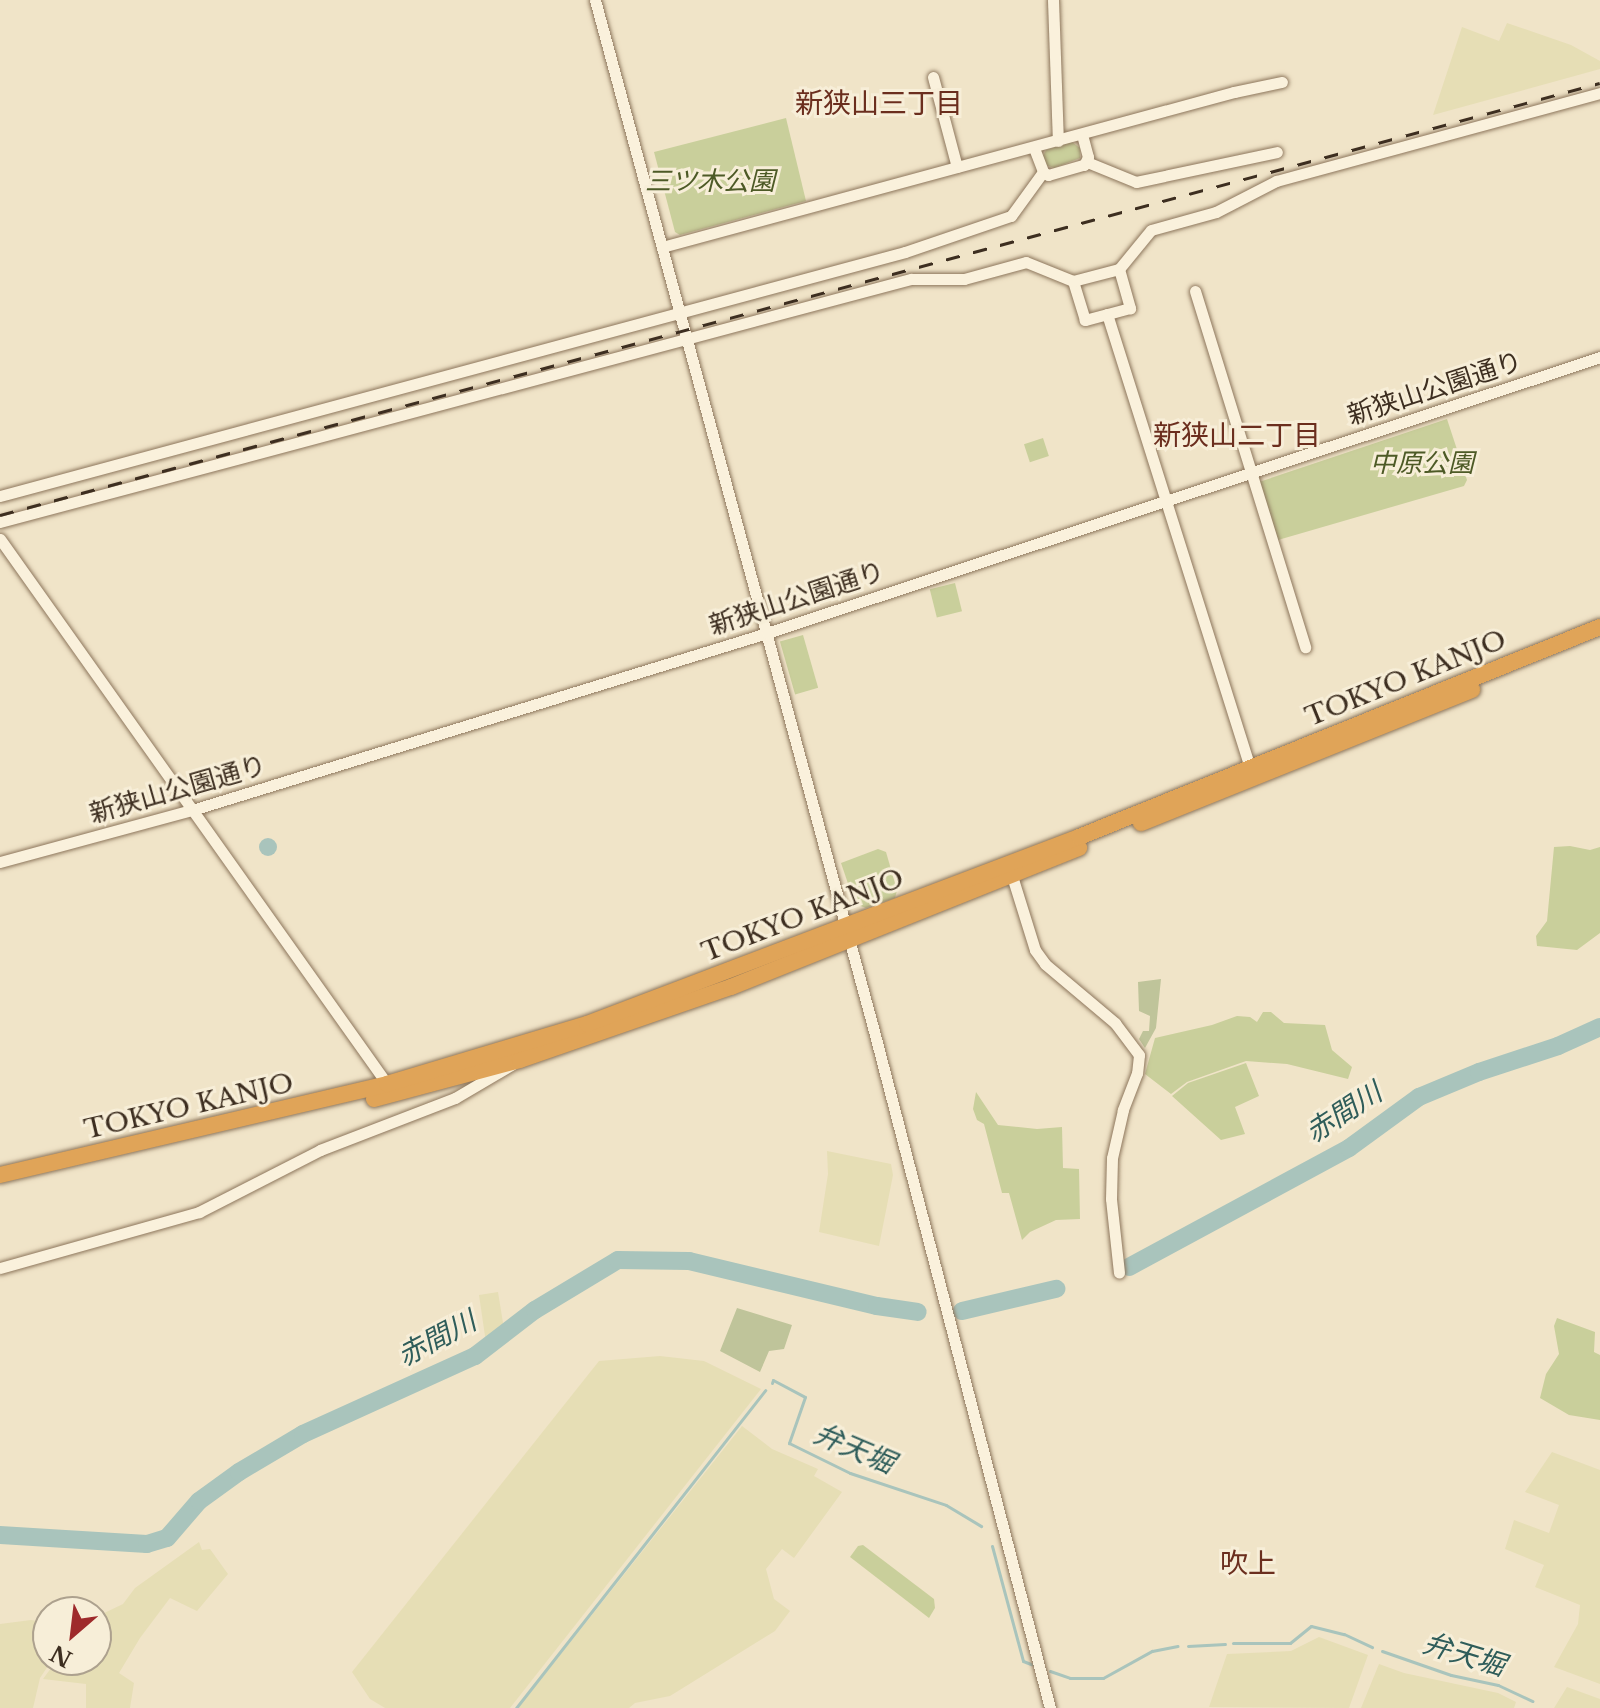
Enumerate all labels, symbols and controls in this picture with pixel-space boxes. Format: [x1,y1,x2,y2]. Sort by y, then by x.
district label: 新狭山三丁目 [795,87,963,121]
park label: 三ツ木公園 [645,166,775,198]
street label: 新狭山公園通り [1344,346,1526,432]
district label: 新狭山二丁目 [1153,419,1321,453]
park label: 中原公園 [1370,448,1474,480]
street label: 新狭山公園通り [706,556,888,642]
street label: TOKYO KANJO [1301,625,1511,733]
street label: 新狭山公園通り [86,750,270,830]
street label: TOKYO KANJO [698,863,908,969]
street label: TOKYO KANJO [81,1068,297,1146]
water label: 赤間川 [1300,1076,1388,1150]
water label: 赤間川 [392,1304,482,1374]
water label: 弁天堀 [809,1417,899,1481]
district label: 吹上 [1220,1547,1276,1581]
north arrow [32,1596,112,1676]
water label: 弁天堀 [1419,1627,1509,1683]
text: N [46,1639,77,1673]

